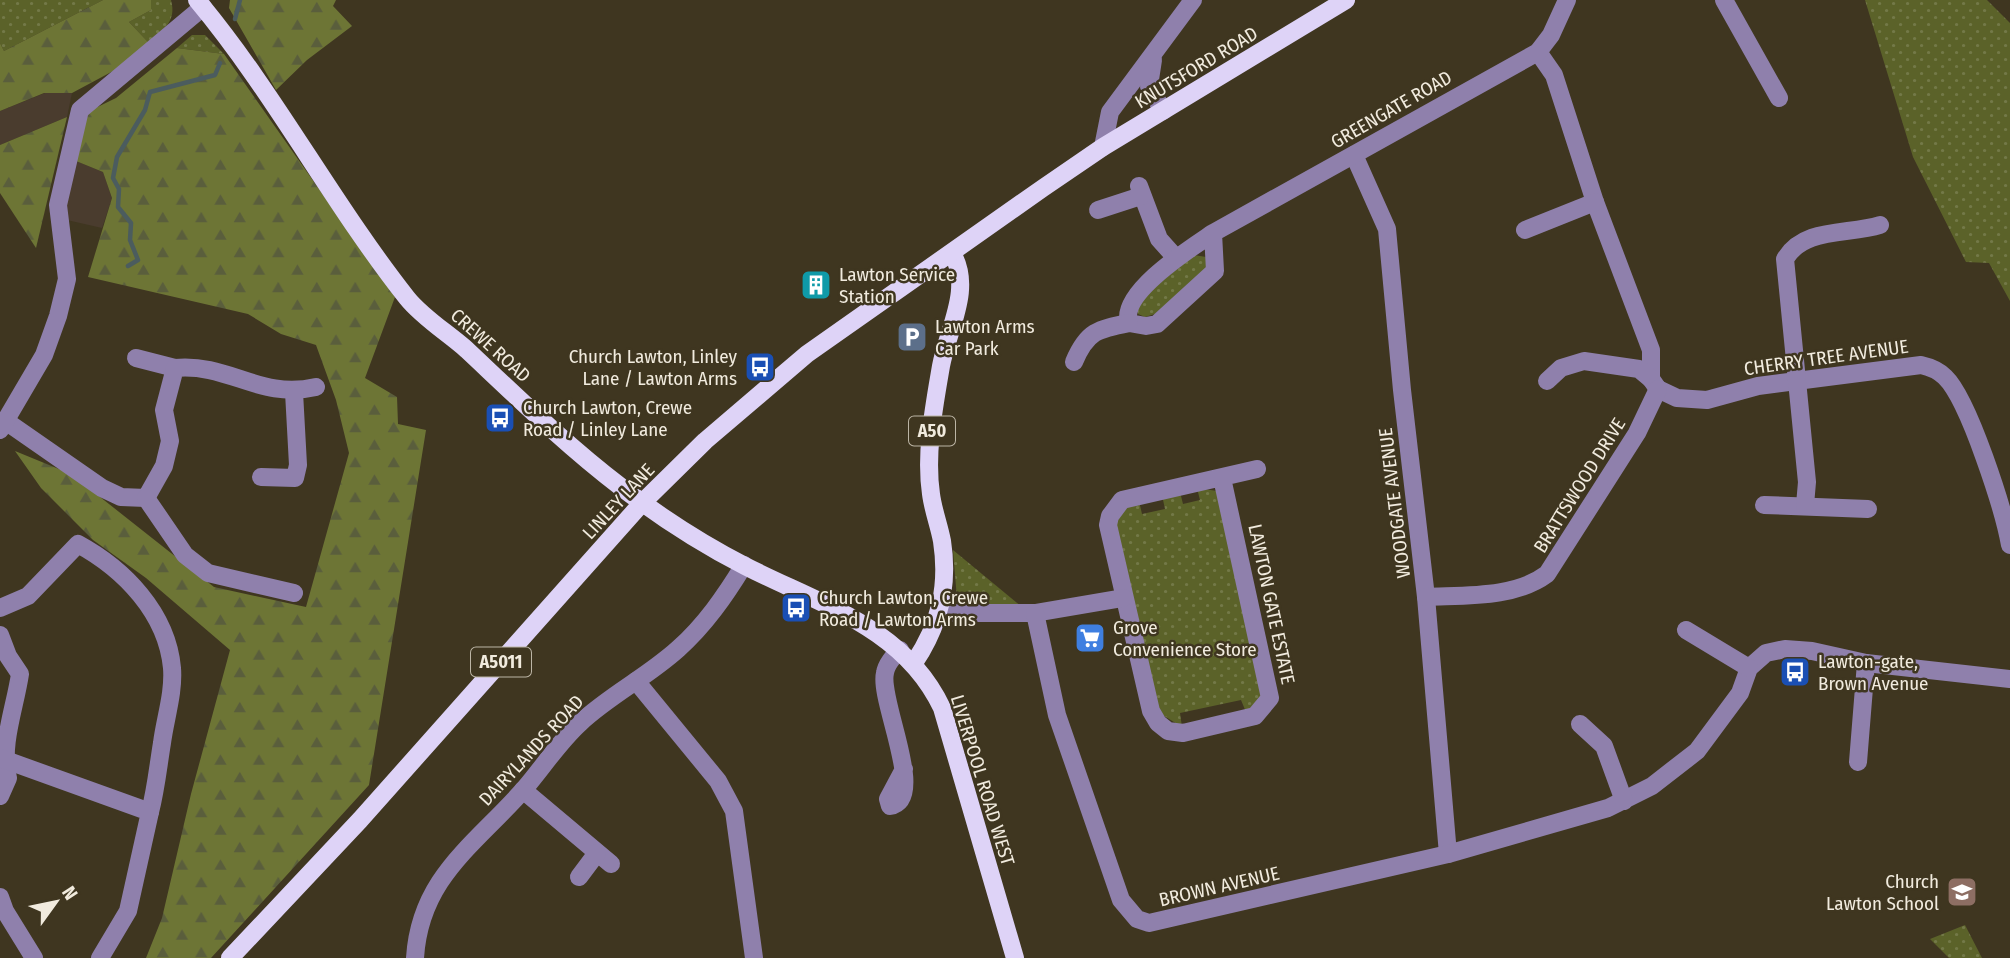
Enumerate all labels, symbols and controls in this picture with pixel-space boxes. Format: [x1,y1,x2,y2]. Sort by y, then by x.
street label: KNUTSFORD ROAD [1131,22,1262,113]
street label: GREENGATE ROAD [1327,66,1456,153]
place label: Lawton Service Station [839,263,955,308]
building icon: Lawton Service Station [799,268,833,302]
street label: CREWE ROAD [446,304,535,387]
place label: Lawton Arms Car Park [935,315,1035,360]
parking icon: Lawton Arms Car Park [895,320,929,354]
street label: CHERRY TREE AVENUE [1742,335,1910,380]
place label: Church Lawton, Linley Lane / Lawton Arms [569,345,738,390]
bus stop icon: Church Lawton, Linley Lane / Lawton Arms [743,350,777,384]
place label: Church Lawton, Crewe Road / Linley Lane [523,396,692,441]
bus stop icon: Church Lawton, Crewe Road / Linley Lane [483,401,517,435]
street label: BRATTSWOOD DRIVE [1529,413,1630,557]
road number: A50 [909,416,955,446]
street label: WOODGATE AVENUE [1374,426,1415,579]
street label: LINLEY LANE [578,459,659,544]
street label: LAWTON GATE ESTATE [1243,522,1300,686]
place label: Church Lawton, Crewe Road / Lawton Arms [819,586,988,631]
bus stop icon: Church Lawton, Crewe Road / Lawton Arms [779,591,813,625]
place label: Grove Convenience Store [1113,616,1257,661]
supermarket icon: Grove Convenience Store [1073,621,1107,655]
road number: A5011 [471,648,531,676]
place label: Lawton-gate, Brown Avenue [1818,650,1929,695]
bus stop icon: Lawton-gate, Brown Avenue [1778,655,1812,689]
street label: DAIRYLANDS ROAD [474,690,589,810]
street label: LIVERPOOL ROAD WEST [946,692,1019,868]
street label: BROWN AVENUE [1157,861,1282,911]
north arrow [21,867,91,937]
place label: Church Lawton School [1826,870,1939,915]
school or university icon: Church Lawton School [1945,875,1979,909]
text: N [57,882,83,904]

